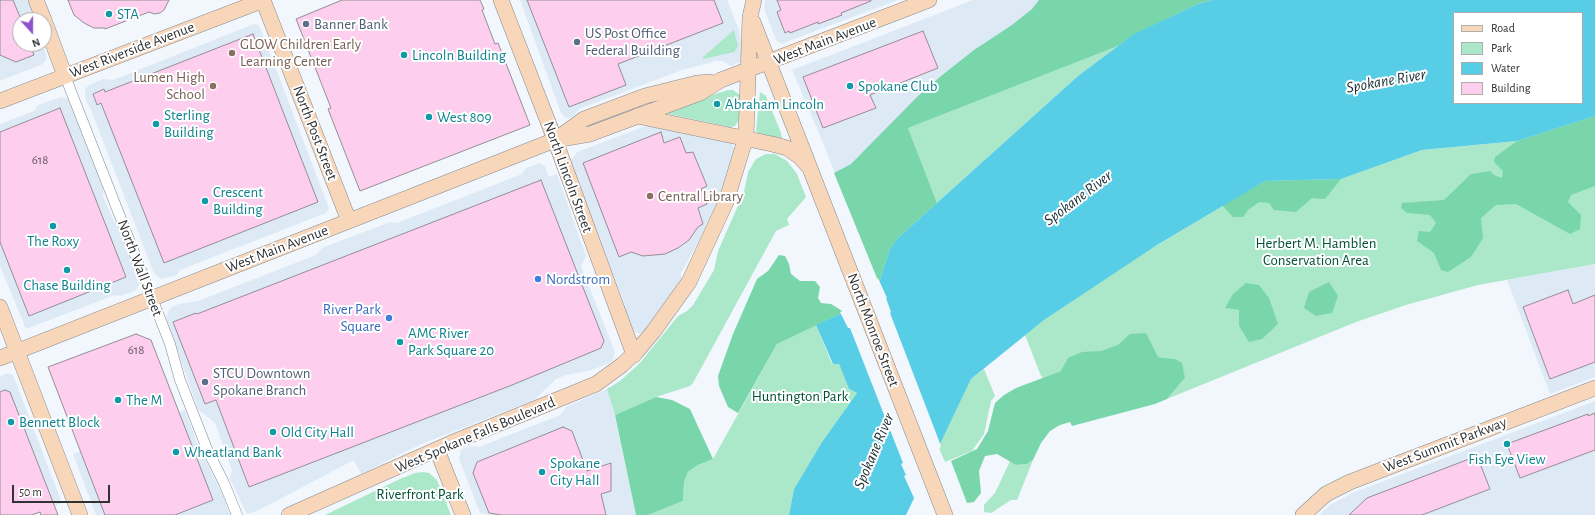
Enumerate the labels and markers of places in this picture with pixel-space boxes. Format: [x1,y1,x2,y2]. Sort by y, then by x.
place label: STA [117,5,139,23]
marker: STA [104,9,114,19]
place label: Banner Bank [314,15,388,33]
marker: Banner Bank [301,19,311,29]
place label: US Post Office Federal Building [585,24,680,59]
place label: GLOW Children Early Learning Center [240,35,361,70]
marker: US Post Office Federal Building [572,37,582,47]
place label: Lincoln Building [412,46,506,64]
marker: GLOW Children Early Learning Center [227,48,237,58]
marker: Lincoln Building [399,50,409,60]
place label: Lumen High School [133,68,205,103]
place label: Spokane Club [858,77,937,95]
marker: Lumen High School [208,81,218,91]
marker: Spokane Club [845,81,855,91]
place label: Abraham Lincoln [725,95,824,113]
marker: Abraham Lincoln [712,99,722,109]
place label: Sterling Building [164,106,213,141]
place label: West 809 [437,108,492,126]
marker: West 809 [424,112,434,122]
marker: Sterling Building [151,119,161,129]
place label: Crescent Building [213,183,263,218]
place label: Central Library [658,187,743,205]
marker: Central Library [645,191,655,201]
marker: Crescent Building [200,196,210,206]
marker: The Roxy [48,221,58,231]
place label: The Roxy [27,232,79,250]
marker: Chase Building [62,265,72,275]
place label: Nordstrom [546,270,610,288]
marker: Nordstrom [533,274,543,284]
place label: Chase Building [24,276,110,294]
place label: River Park Square [323,300,381,335]
marker: River Park Square [384,313,394,323]
place label: AMC River Park Square 20 [408,324,494,359]
marker: AMC River Park Square 20 [395,337,405,347]
place label: STCU Downtown Spokane Branch [213,364,311,399]
marker: STCU Downtown Spokane Branch [200,377,210,387]
place label: The M [126,391,162,409]
marker: The M [113,395,123,405]
place label: Bennett Block [19,413,100,431]
marker: Bennett Block [6,417,16,427]
place label: Old City Hall [281,423,354,441]
marker: Old City Hall [268,427,278,437]
marker: Fish Eye View [1502,439,1512,449]
place label: Wheatland Bank [184,443,282,461]
marker: Wheatland Bank [171,447,181,457]
place label: Fish Eye View [1468,450,1546,468]
place label: Spokane City Hall [550,454,600,489]
marker: Spokane City Hall [537,467,547,477]

